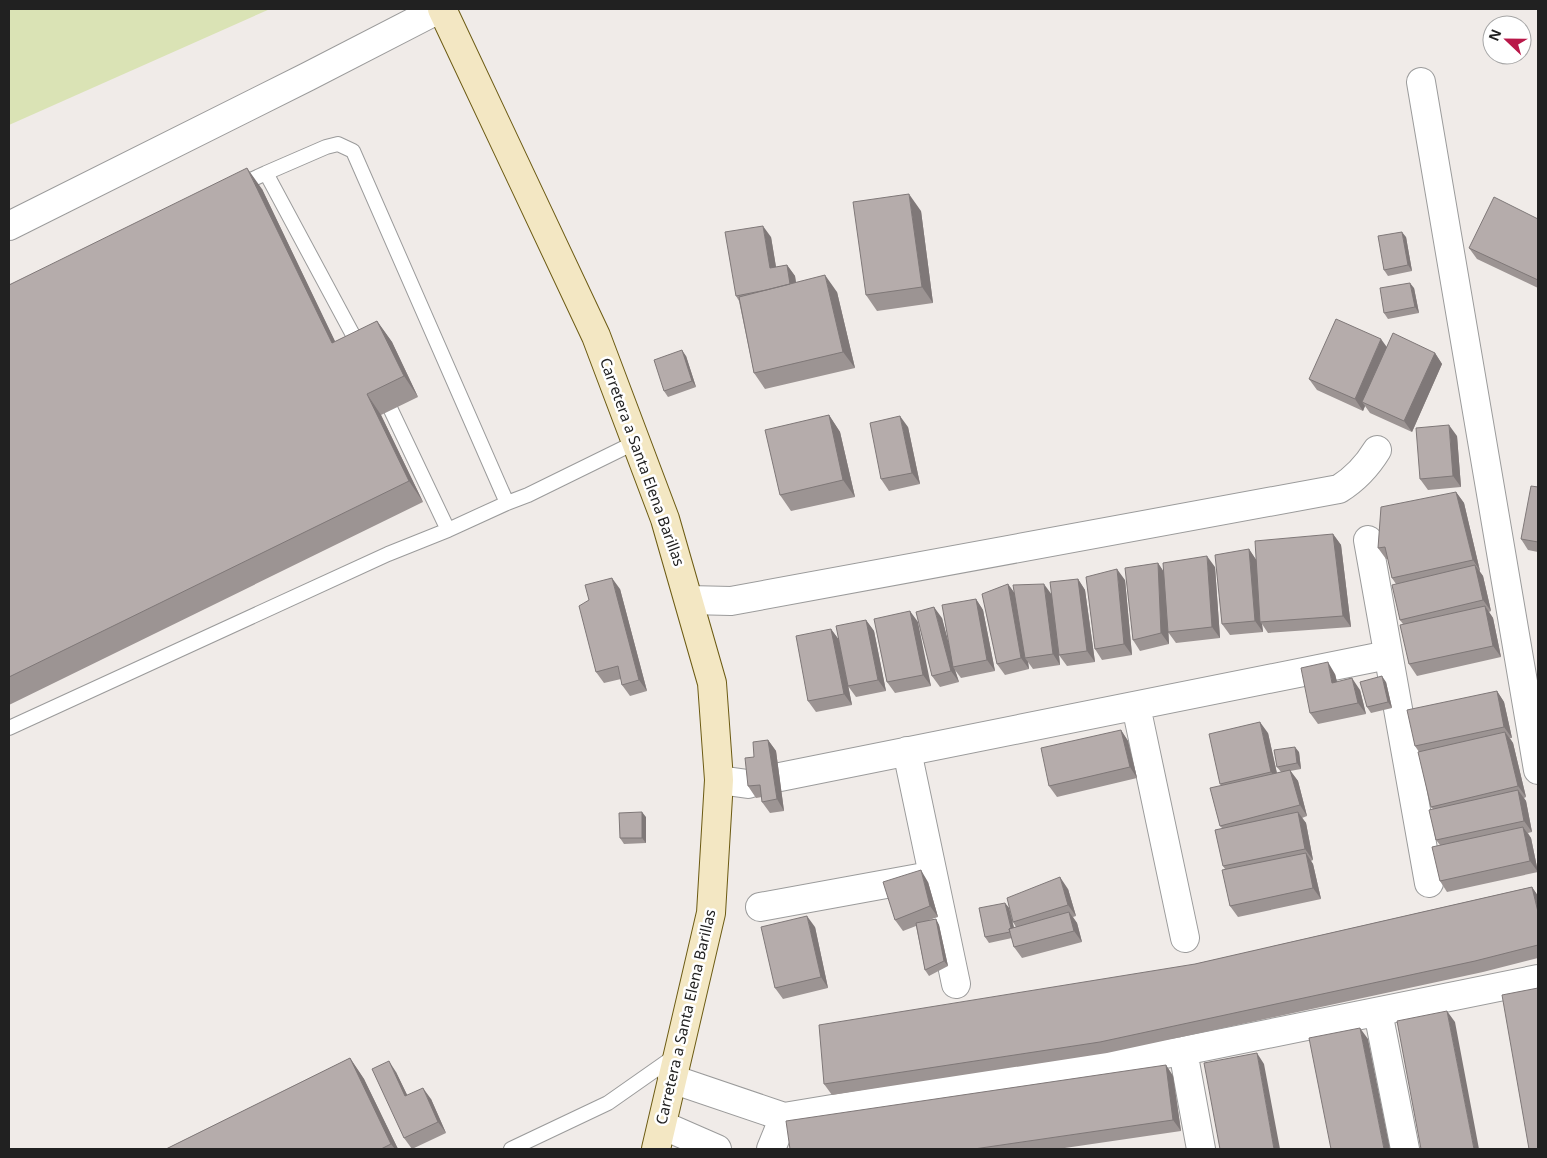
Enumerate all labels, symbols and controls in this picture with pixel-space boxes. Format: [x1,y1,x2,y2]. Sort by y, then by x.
north arrow [1482,15,1532,65]
text: N [1484,26,1505,44]
street label: Carretera a Santa Elena Barillas [596,355,690,569]
street label: Carretera a Santa Elena Barillas [651,907,720,1126]

